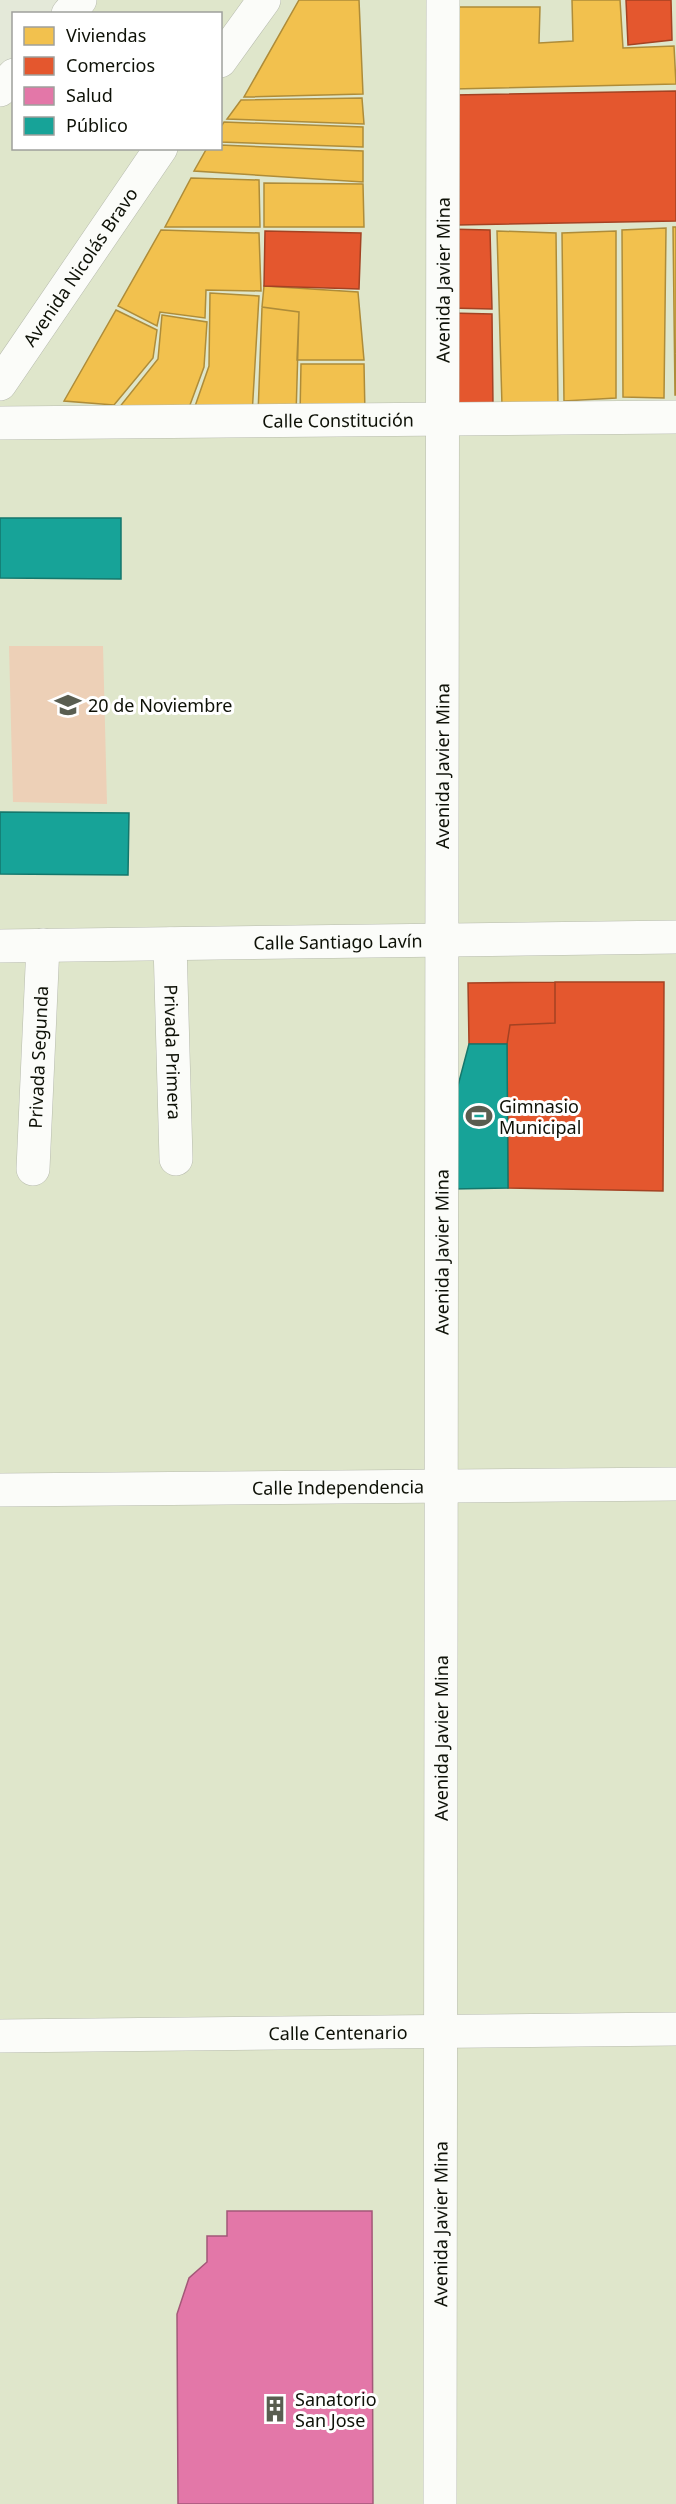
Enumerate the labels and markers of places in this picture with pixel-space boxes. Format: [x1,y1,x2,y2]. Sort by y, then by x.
school or university icon: 20 de Noviembre [53,690,83,720]
place label: 20 de Noviembre [88,693,232,717]
place label: Gimnasio Municipal [499,1094,581,1139]
sports icon: Gimnasio Municipal [464,1101,494,1131]
place label: Sanatorio San Jose [295,2387,377,2432]
building icon: Sanatorio San Jose [260,2394,290,2424]

